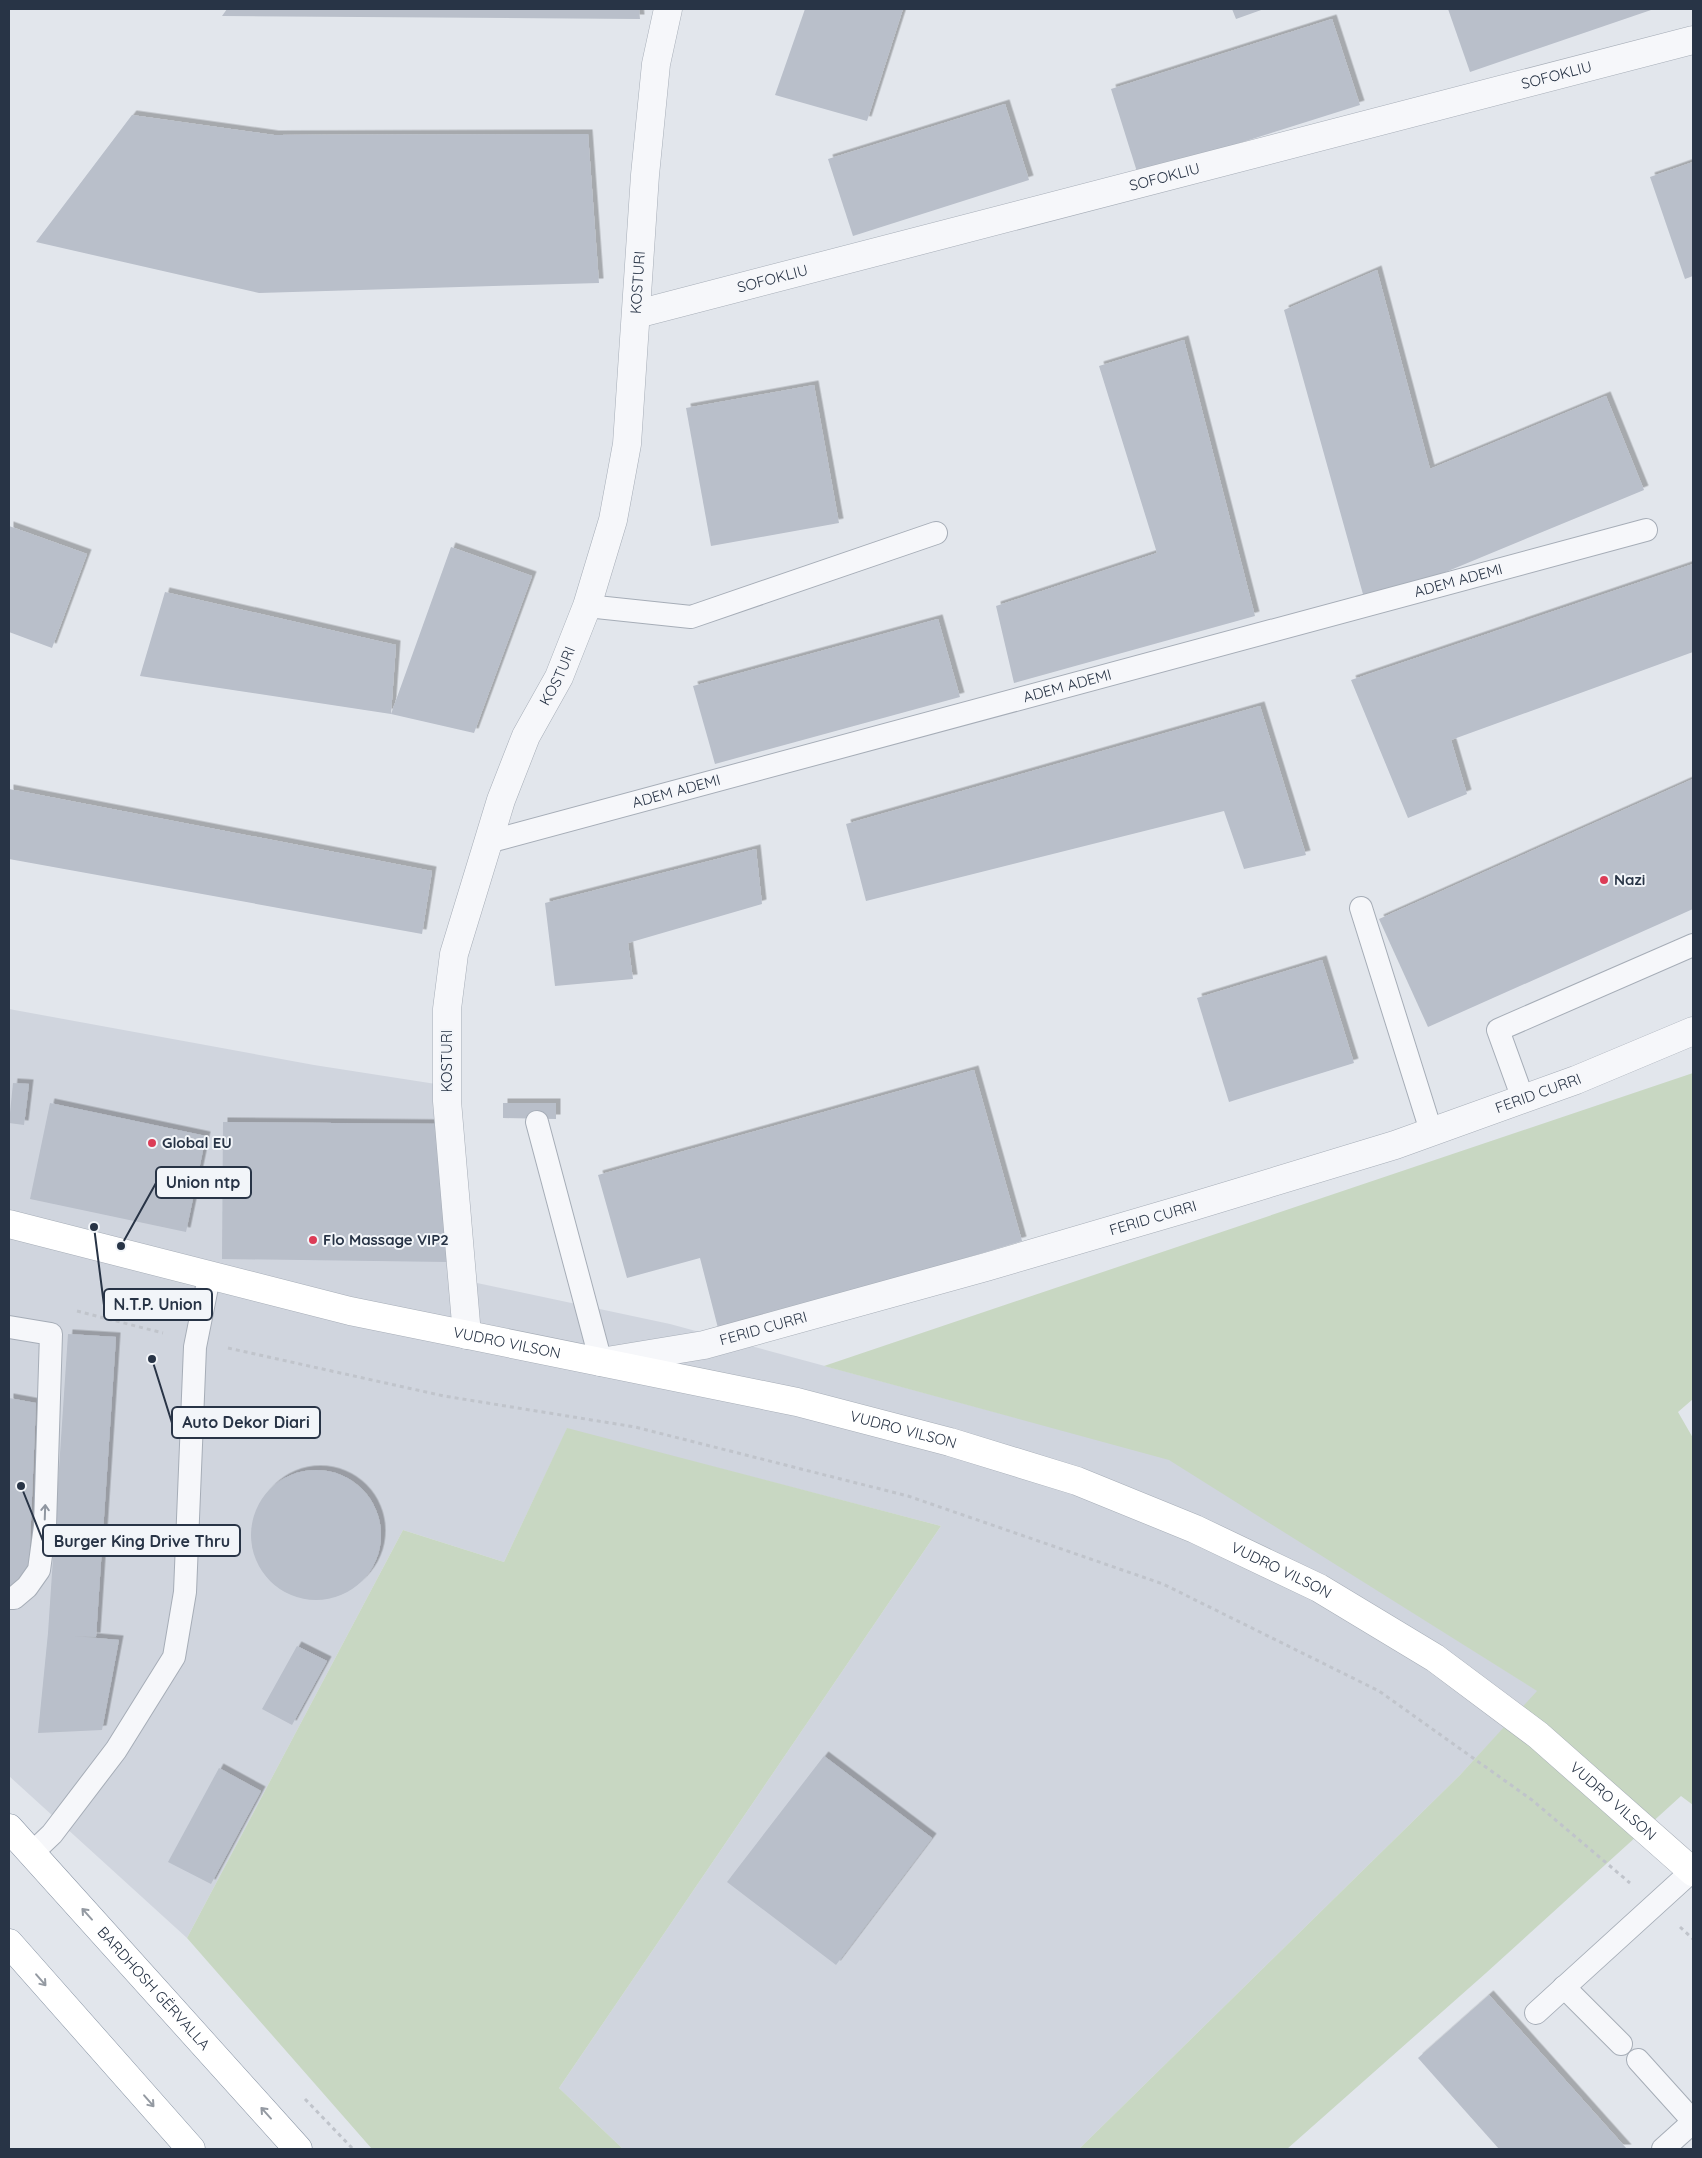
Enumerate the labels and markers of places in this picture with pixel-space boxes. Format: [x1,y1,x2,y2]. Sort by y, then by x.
place label: Nazi [1614,870,1645,889]
marker: Nazi [1598,874,1610,886]
place label: Global EU [162,1133,232,1152]
marker: Global EU [146,1137,158,1149]
callout: Union ntp [156,1167,251,1198]
place label: Flo Massage VIP2 [323,1230,449,1249]
marker: Flo Massage VIP2 [307,1234,319,1246]
callout: N.T.P. Union [104,1289,212,1320]
callout: Auto Dekor Diari [172,1407,320,1438]
callout: Burger King Drive Thru [43,1525,240,1556]

